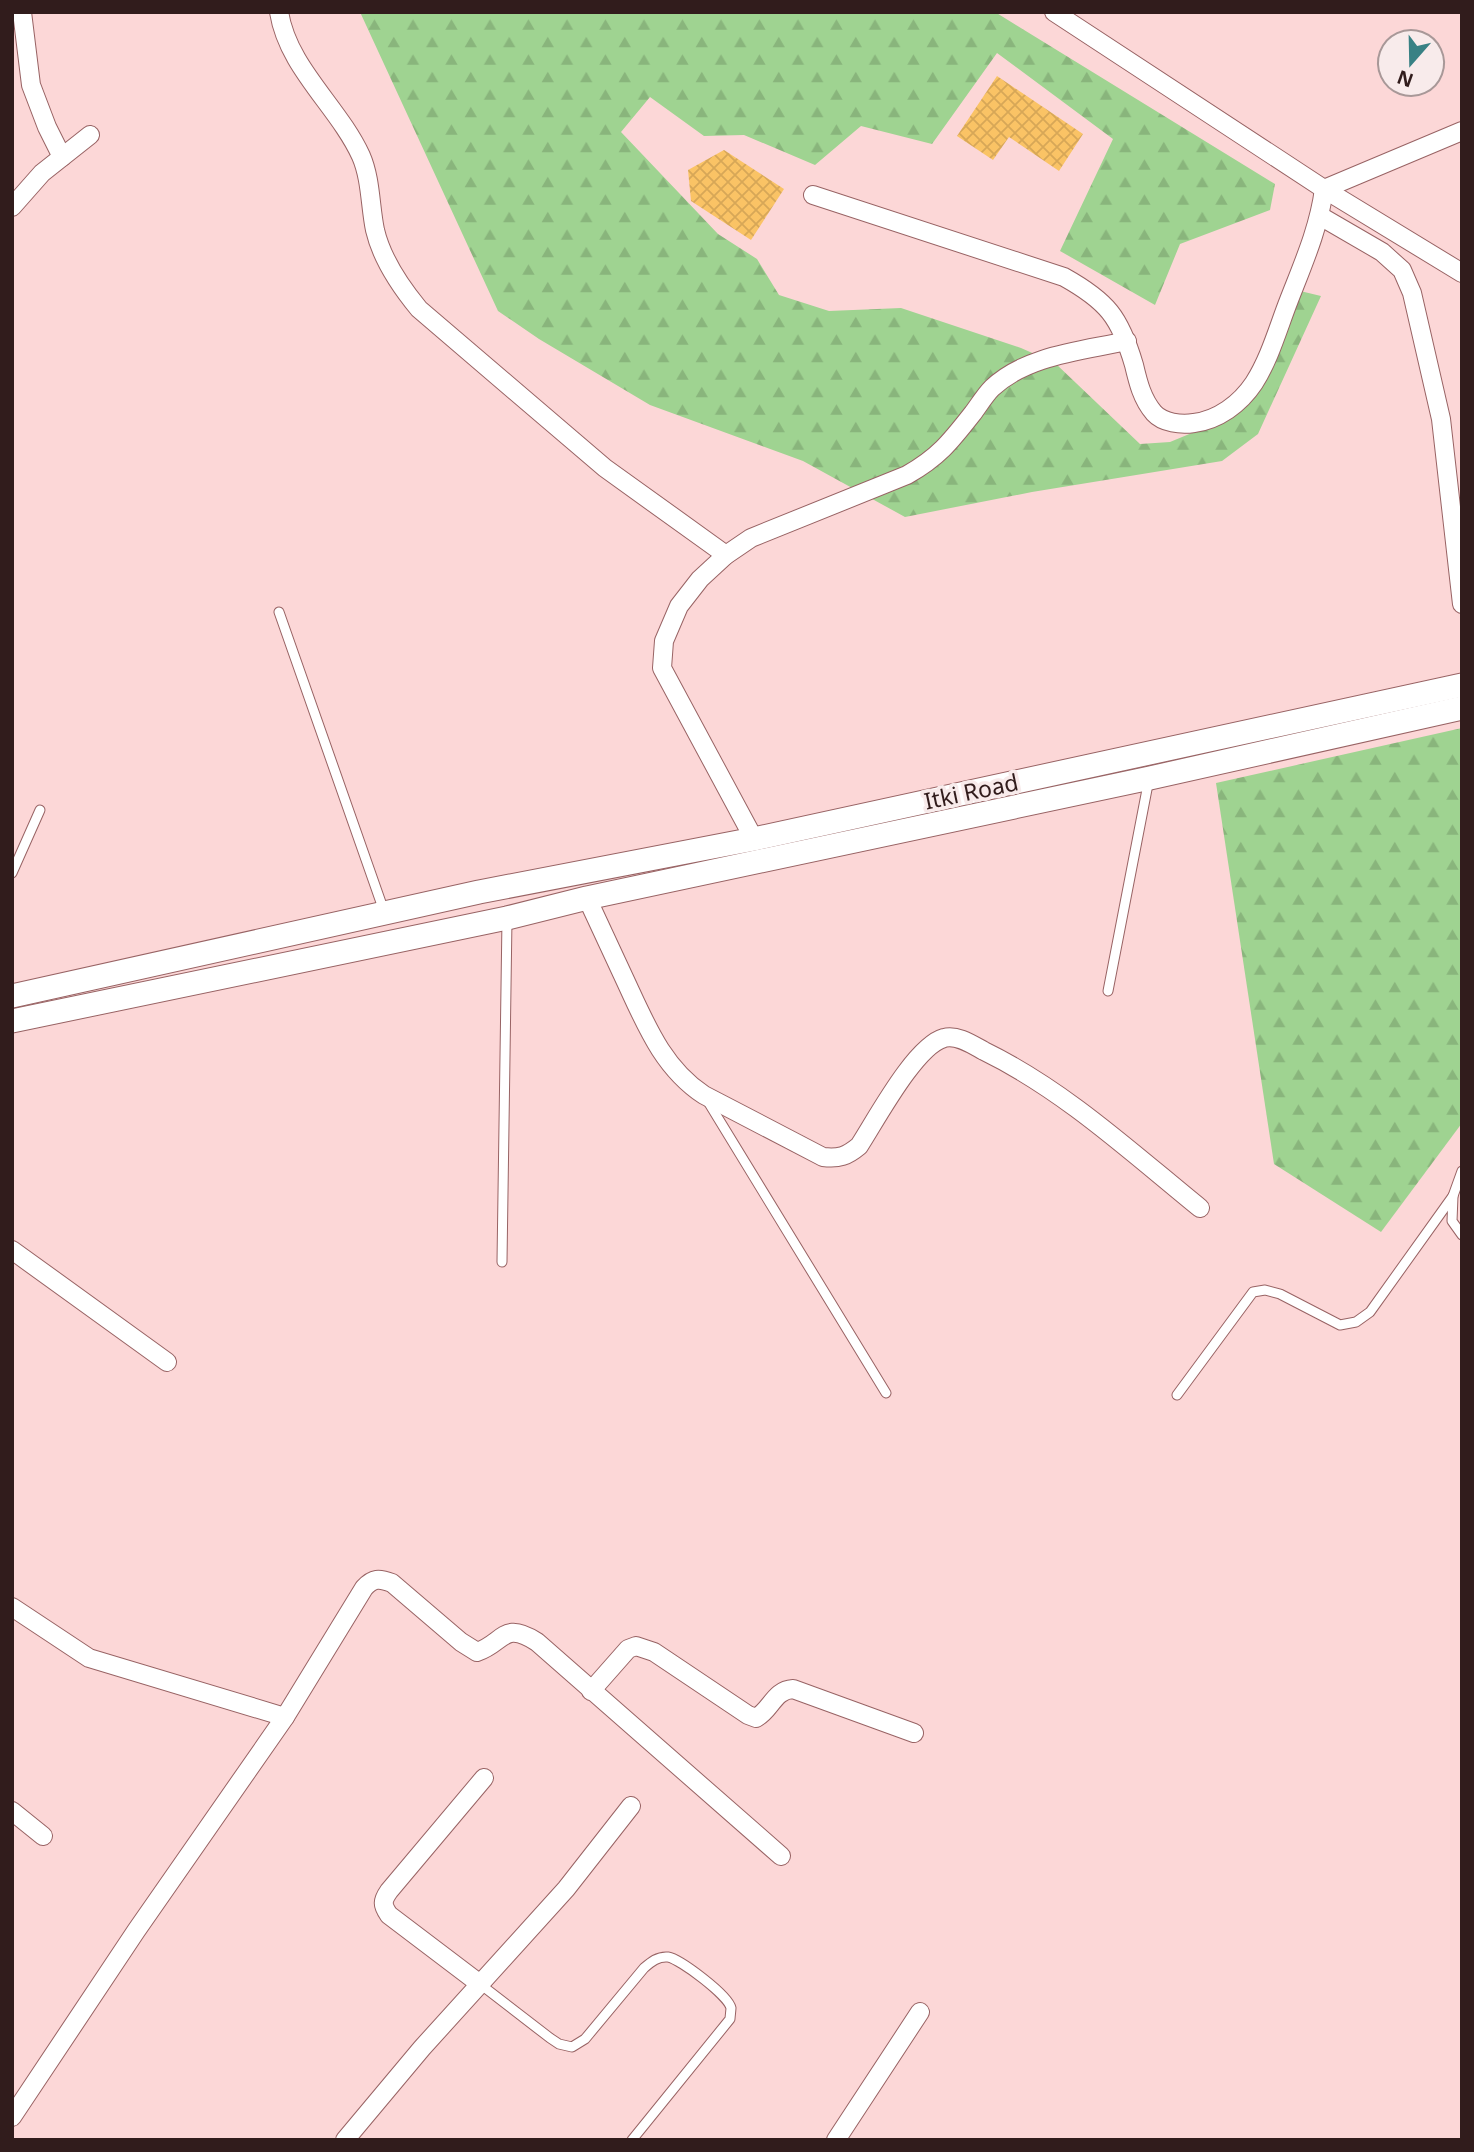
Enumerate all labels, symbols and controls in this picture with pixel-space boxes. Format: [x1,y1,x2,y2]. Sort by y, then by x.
north arrow [1376,28,1446,98]
text: N [1393,64,1417,94]
street label: Itki Road [921,765,1021,817]

